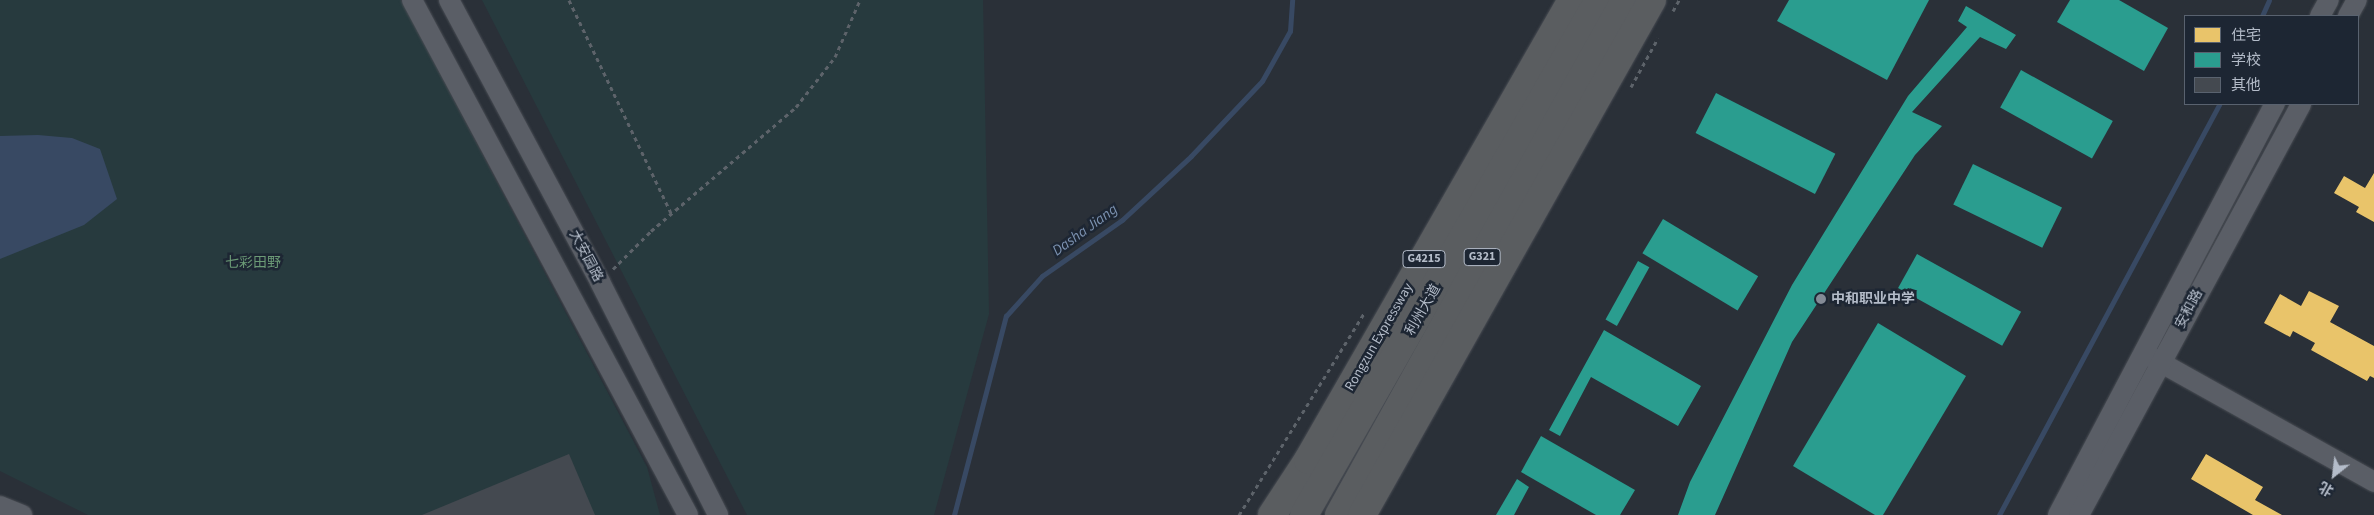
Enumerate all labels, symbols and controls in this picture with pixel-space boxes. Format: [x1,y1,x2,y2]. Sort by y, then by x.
legend [2184,15,2359,105]
text: 住宅 [2231,25,2261,46]
text: 学校 [2231,50,2261,71]
text: 其他 [2231,75,2261,96]
water label: Dasha Jiang [1049,200,1121,260]
street label: 大安园路 [565,227,607,285]
road number: G321 [1463,248,1501,266]
road number: G4215 [1402,250,1446,268]
park label: 七彩田野 [225,255,281,271]
street label: Rongzun Expressway [1341,280,1417,394]
street label: 利州大道 [1402,282,1444,338]
street label: 安和路 [2172,287,2206,331]
place label: 中和职业中学 [1831,291,1915,307]
marker: 中和职业中学 [1815,293,1827,305]
north arrow [2309,450,2359,500]
text: 北 [2316,476,2338,500]

